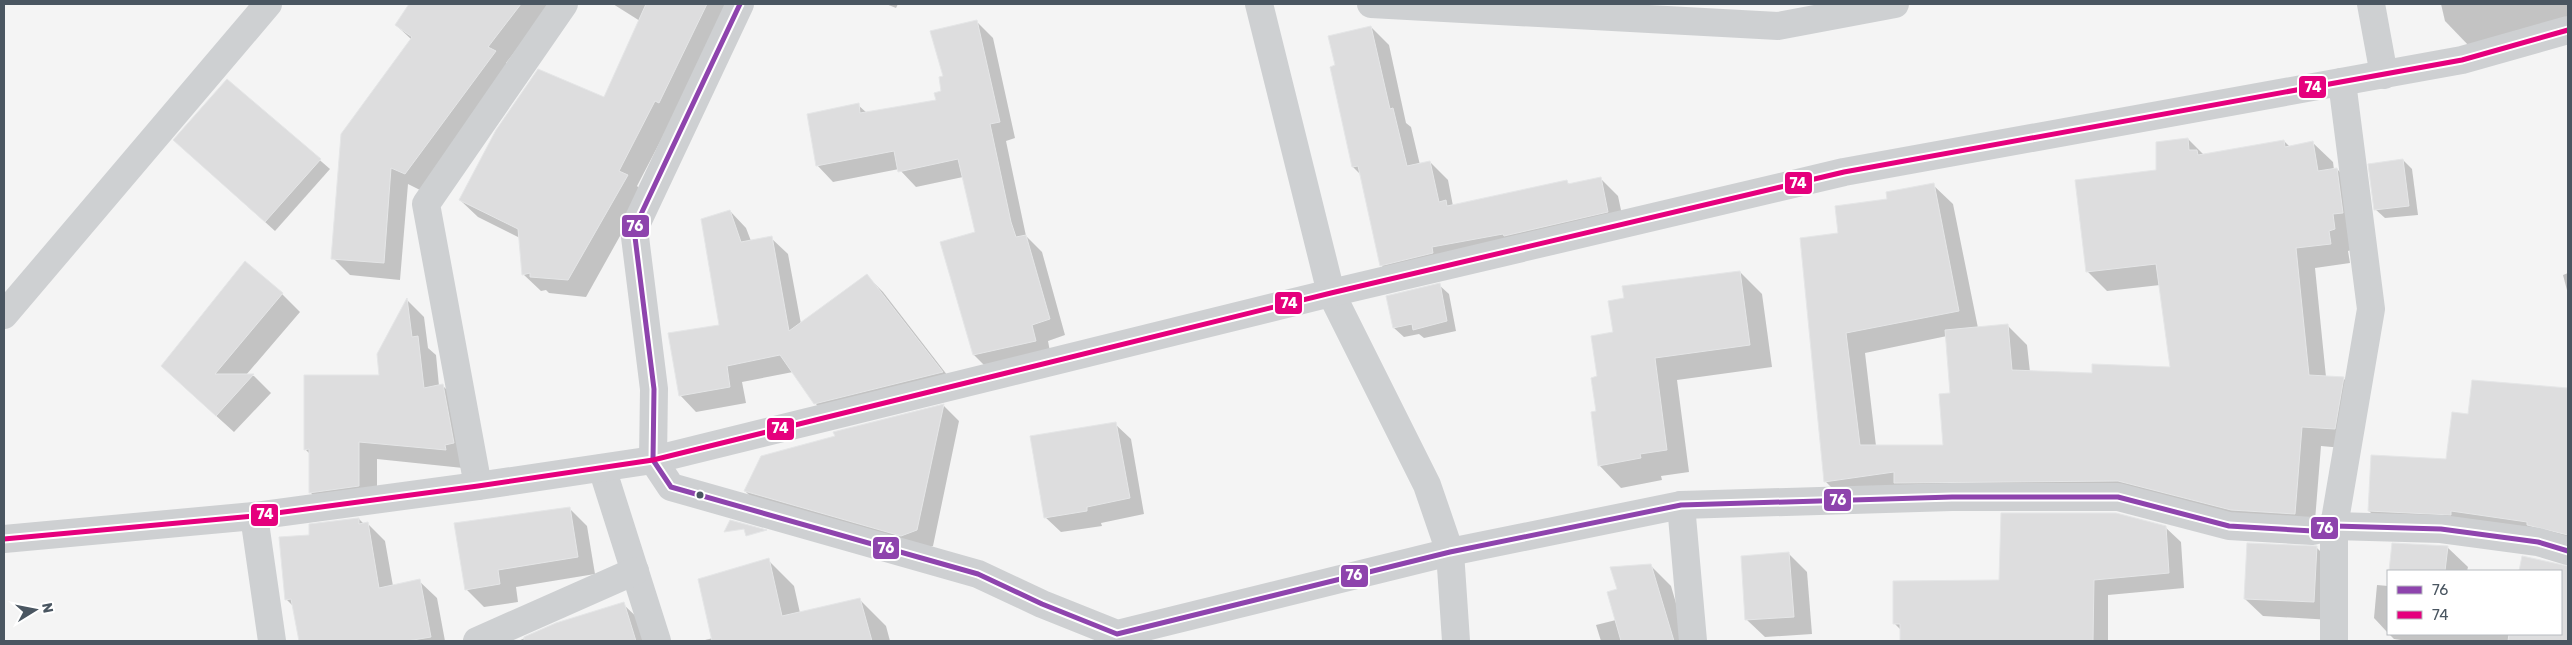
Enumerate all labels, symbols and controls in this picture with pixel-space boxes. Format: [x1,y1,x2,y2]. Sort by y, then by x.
line badge: 74 [2298,75,2327,99]
text: 74 [2304,79,2322,96]
line badge: 74 [1784,171,1813,195]
text: 74 [1789,175,1807,192]
line badge: 76 [621,214,650,238]
text: 76 [627,218,643,235]
line badge: 74 [1274,291,1303,315]
text: 74 [1280,295,1298,312]
line badge: 74 [766,417,795,441]
text: 74 [771,420,789,437]
line badge: 76 [1823,488,1852,512]
unlabelled marker [695,490,705,500]
text: 76 [1830,492,1846,509]
line badge: 74 [250,503,279,527]
text: 74 [256,506,274,523]
line badge: 76 [2310,516,2339,540]
text: 76 [2317,520,2333,537]
line badge: 76 [872,536,900,560]
text: 76 [878,540,894,557]
line badge: 76 [1340,564,1369,588]
text: 76 [1346,567,1362,584]
legend [2387,570,2562,635]
text: 76 [2432,581,2448,599]
north arrow [10,585,60,635]
text: N [38,601,57,614]
text: 74 [2432,606,2449,624]

